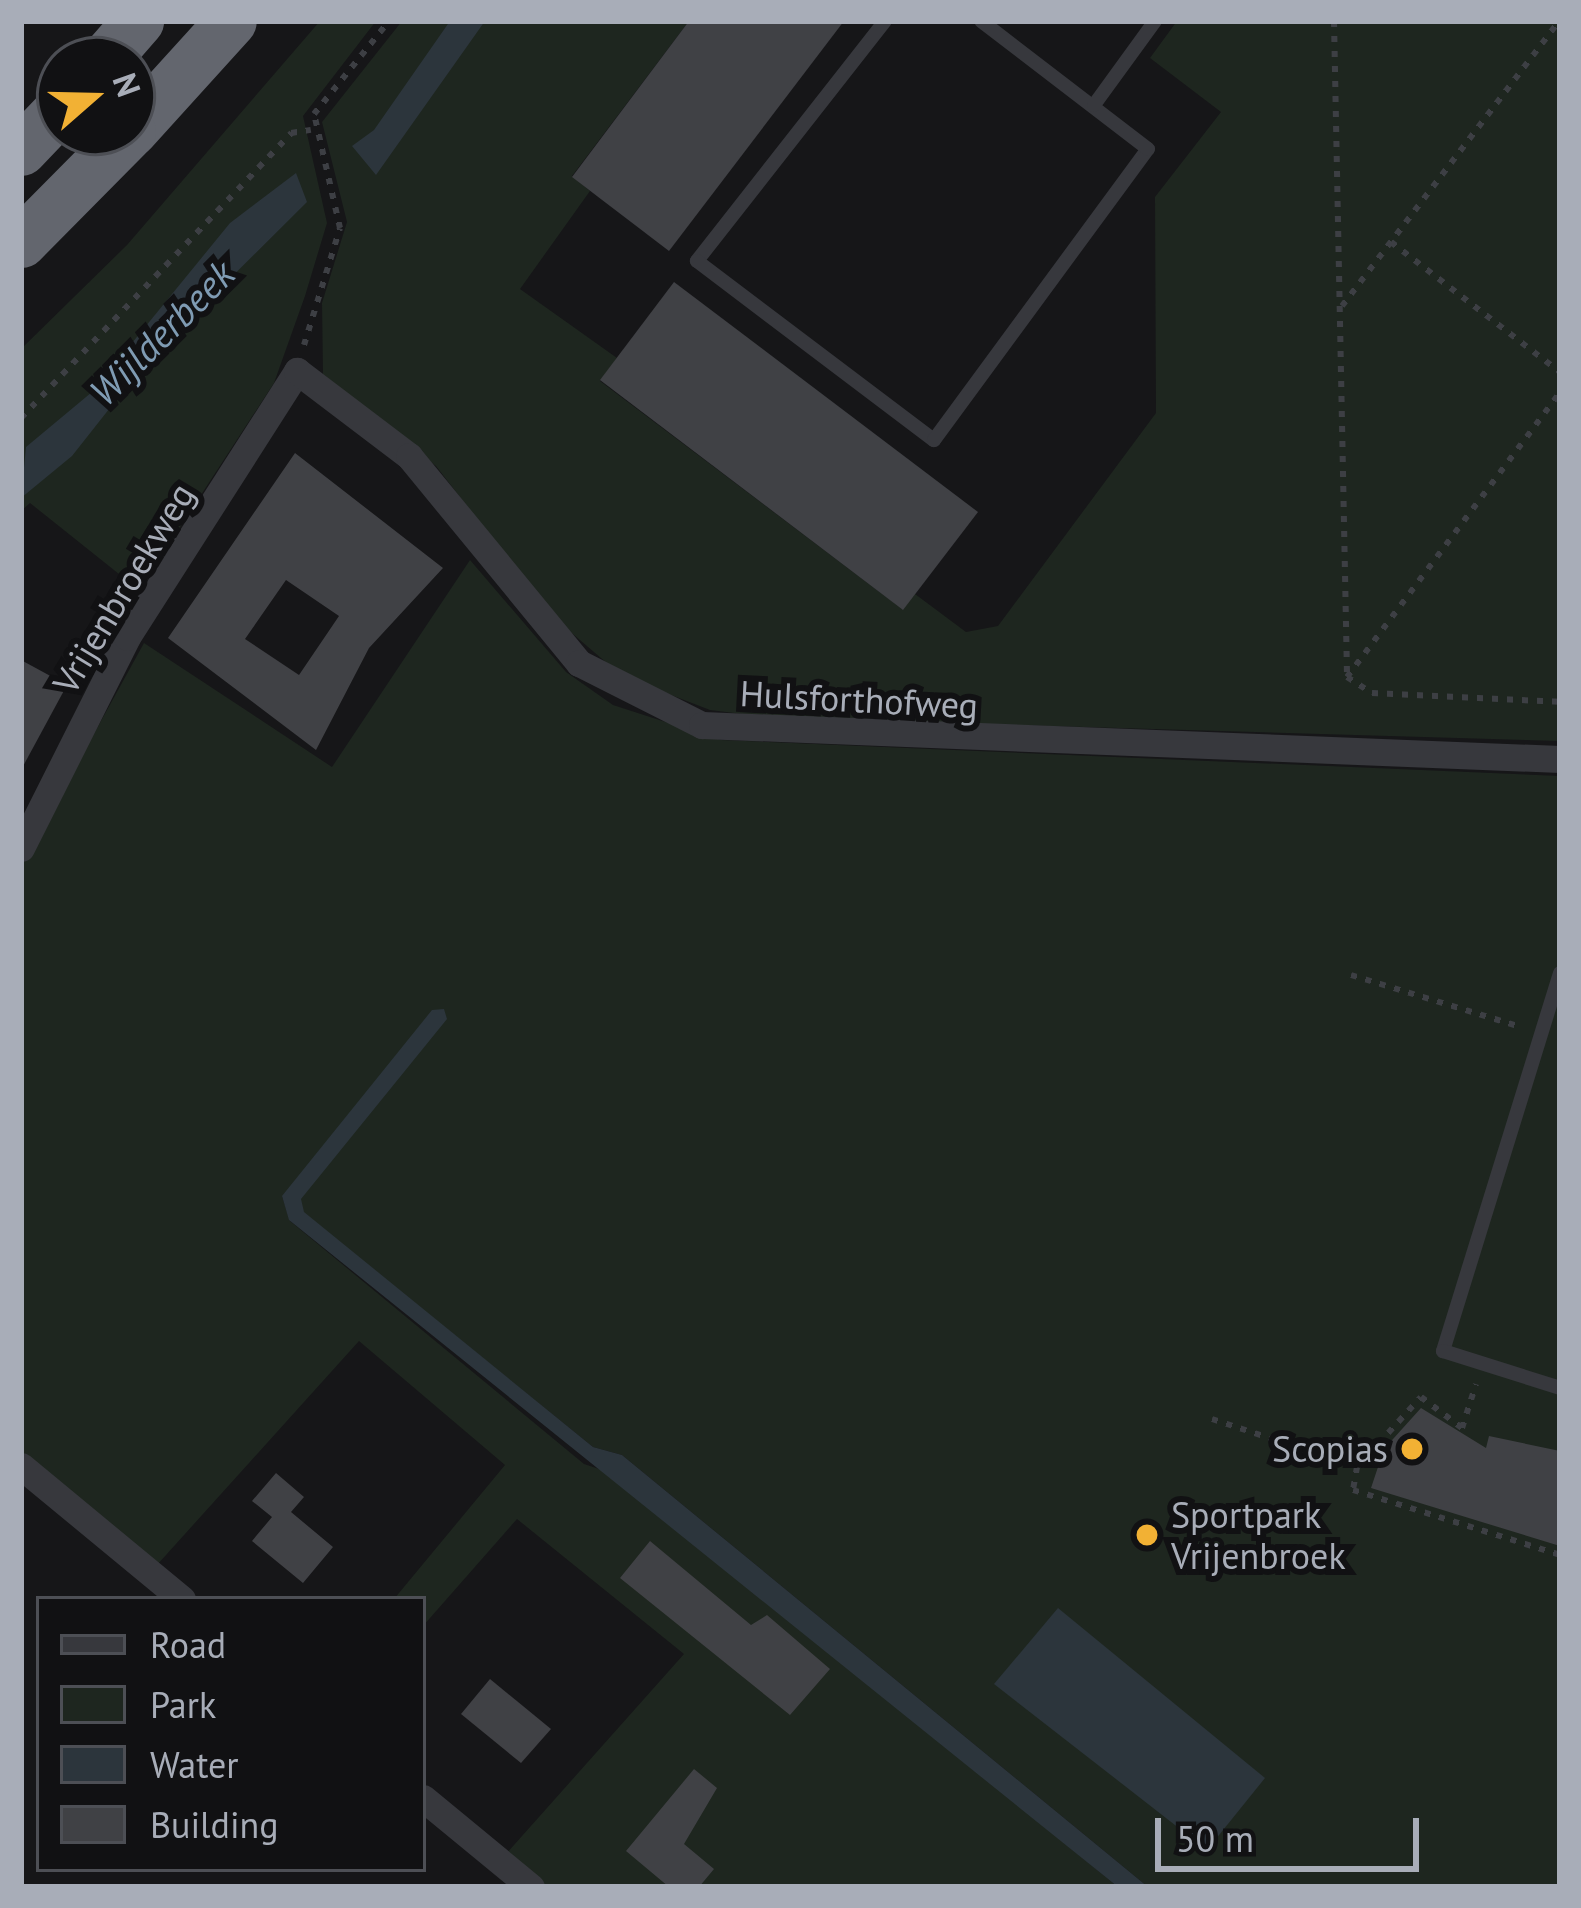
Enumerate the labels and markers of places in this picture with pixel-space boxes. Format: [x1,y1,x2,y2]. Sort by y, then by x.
place label: Scopias [1272,1427,1388,1471]
marker: Scopias [1399,1436,1425,1462]
place label: Sportpark Vrijenbroek [1171,1492,1346,1577]
marker: Sportpark Vrijenbroek [1134,1522,1160,1548]

